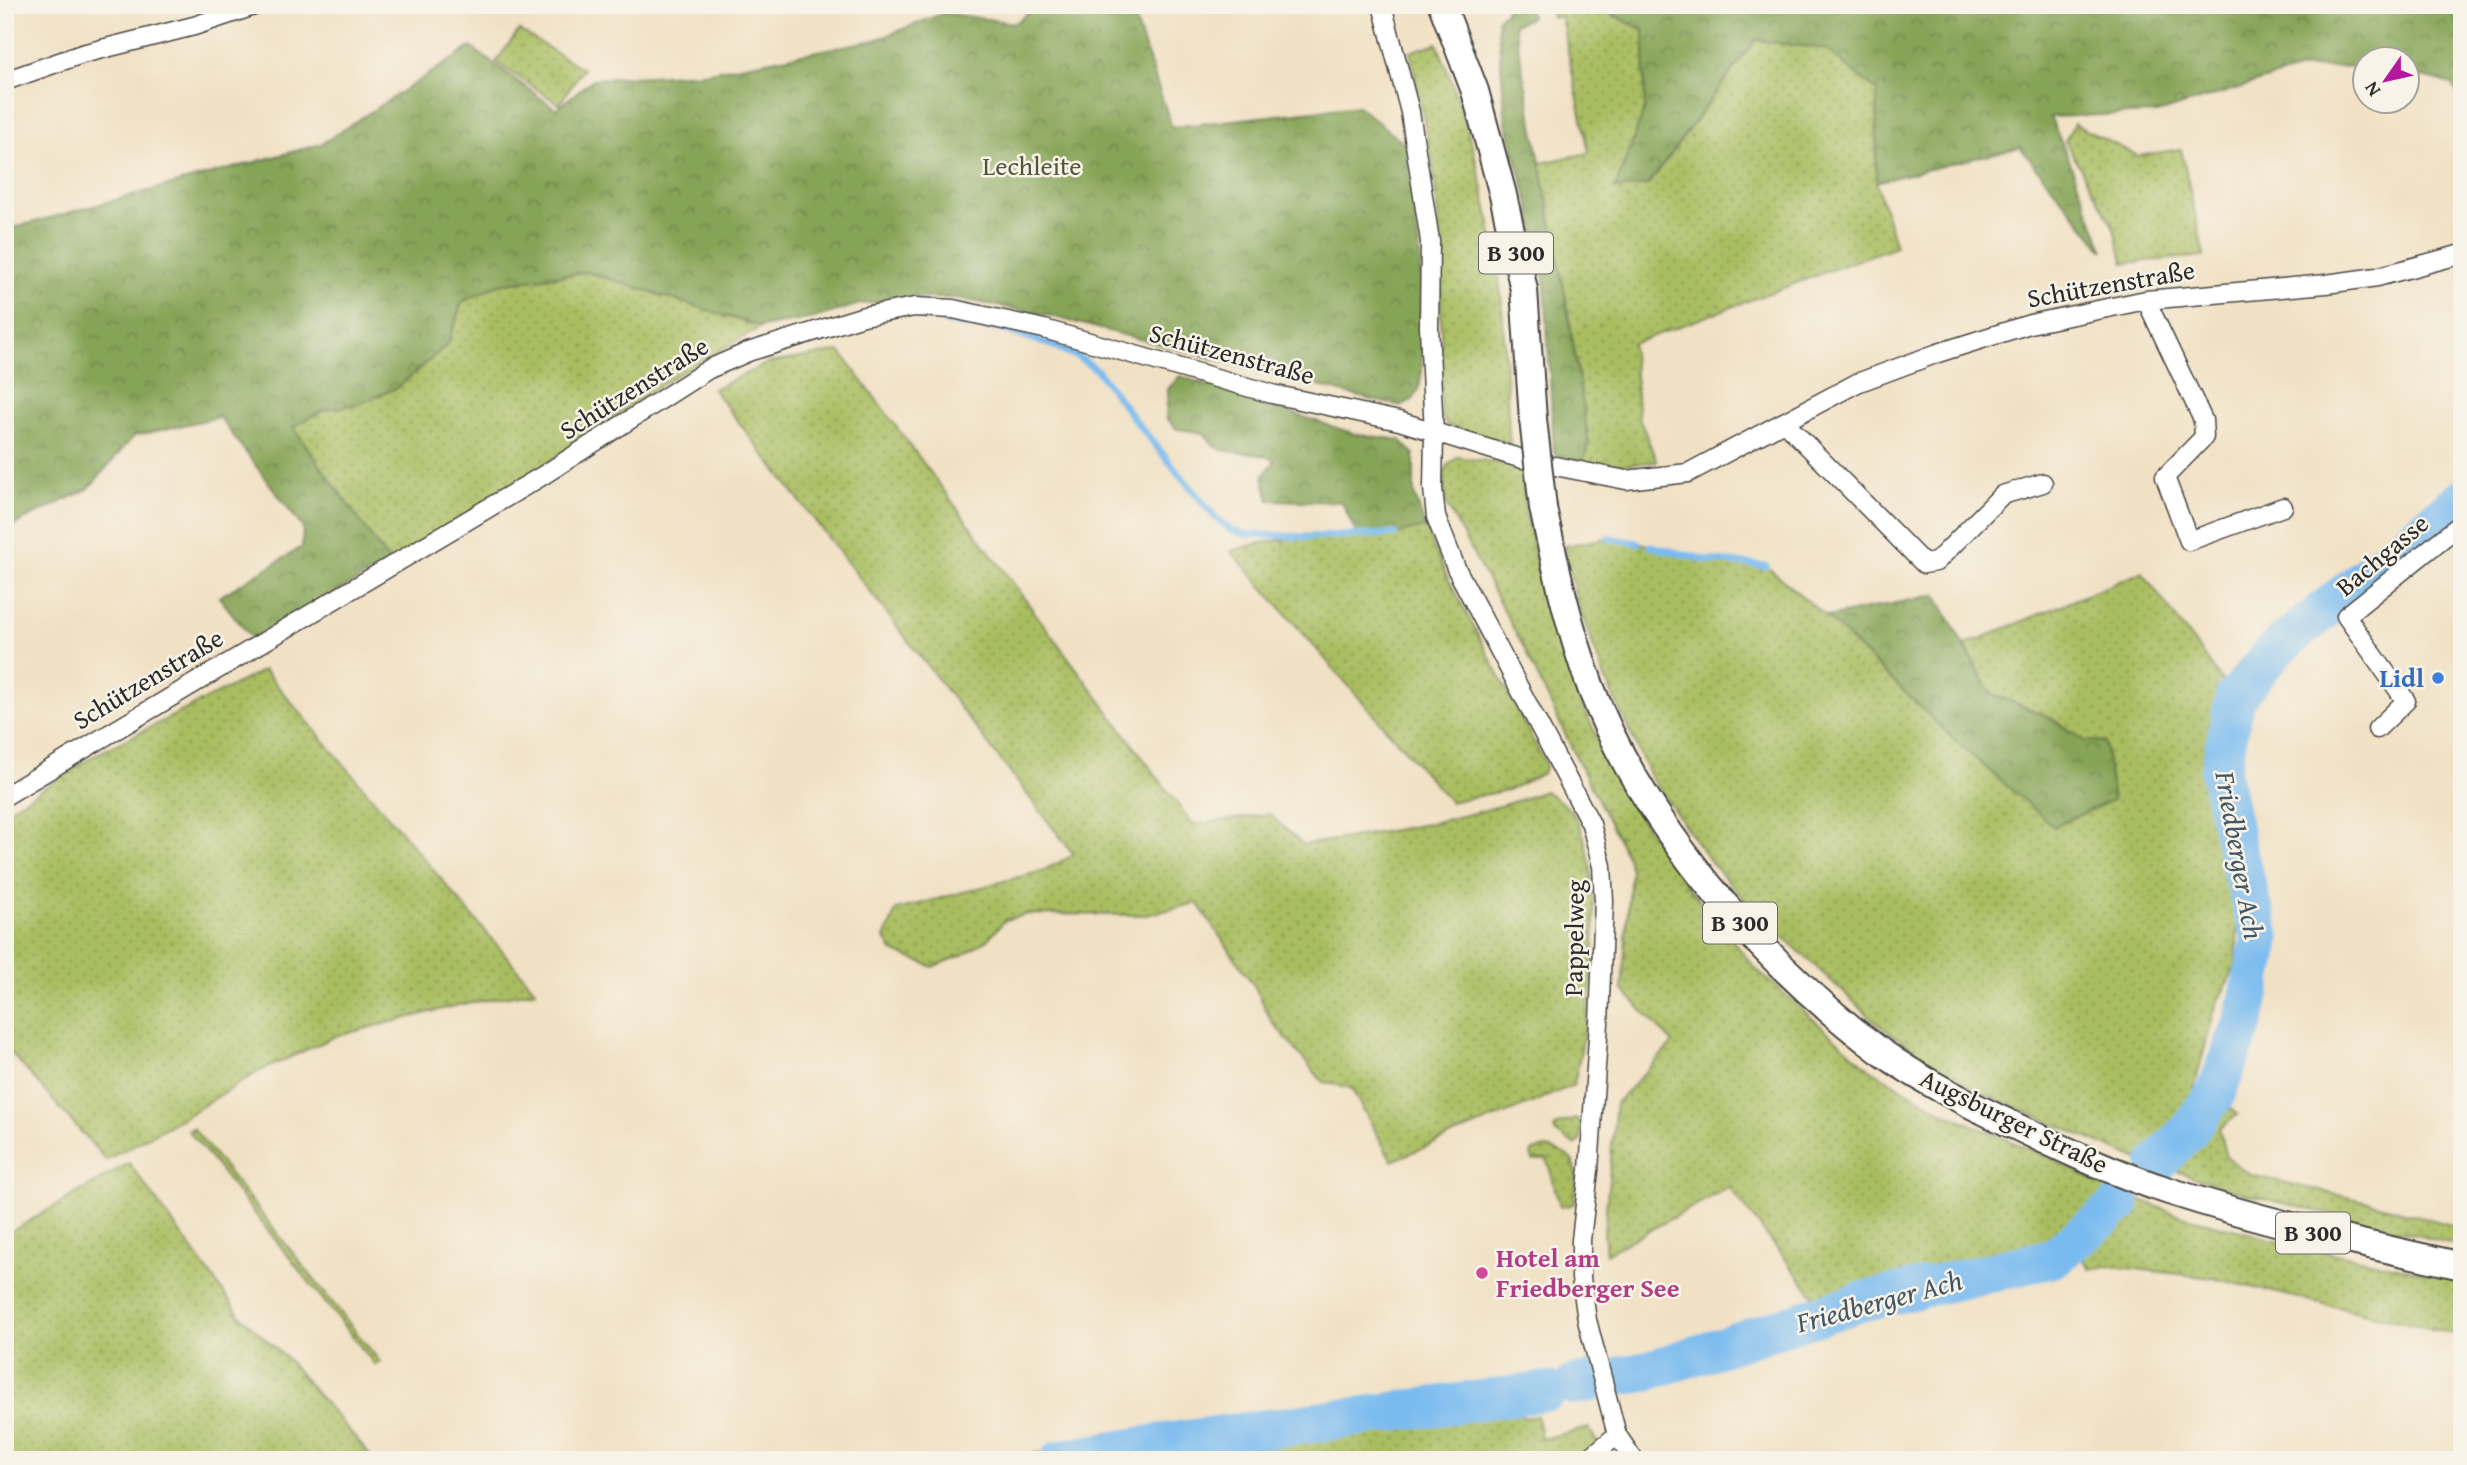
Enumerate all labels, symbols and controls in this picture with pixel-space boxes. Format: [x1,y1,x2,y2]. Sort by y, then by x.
north arrow [2352,46,2422,116]
text: N [2357,76,2387,103]
park label: Lechleite [983,146,1081,185]
road number: B 300 [1479,232,1553,274]
street label: Schützenstraße [2024,250,2198,317]
street label: Schützenstraße [1145,313,1319,394]
street label: Schützenstraße [552,326,716,449]
street label: Bachgasse [2327,504,2437,605]
street label: Schützenstraße [65,618,230,739]
place label: Lidl [2379,658,2424,697]
marker: Lidl [2430,670,2446,686]
water label: Friedberger Ach [2205,767,2275,942]
street label: Pappelweg [1553,879,1594,997]
road number: B 300 [1703,903,1777,944]
street label: Augsburger Straße [1914,1058,2115,1183]
road number: B 300 [2276,1212,2350,1254]
place label: Hotel am Friedberger See [1496,1238,1680,1307]
water label: Friedberger Ach [1790,1259,1966,1343]
marker: Hotel am Friedberger See [1474,1265,1490,1281]

